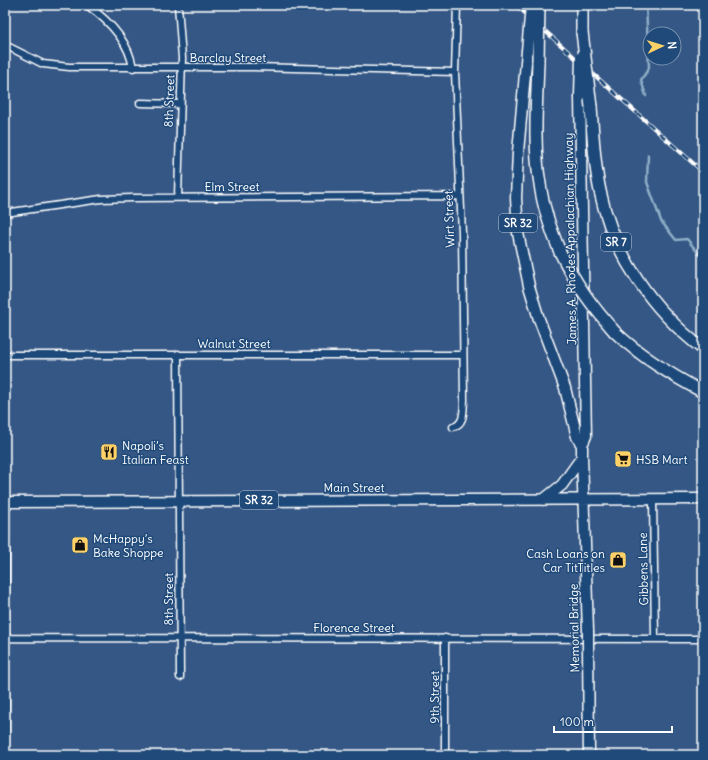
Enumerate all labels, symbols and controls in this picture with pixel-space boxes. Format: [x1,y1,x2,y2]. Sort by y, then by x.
north arrow [642,26,682,66]
text: N [665,41,679,50]
street label: Barclay Street [190,50,266,65]
street label: 8th Street [161,74,177,128]
street label: James A. Rhodes Appalachian Highway [561,133,579,345]
street label: Elm Street [204,179,260,194]
street label: Wirt Street [441,190,457,248]
road number: SR 32 [499,214,537,232]
road number: SR 7 [601,233,631,251]
street label: Walnut Street [198,336,270,351]
place label: Napoli’s Italian Feast [122,438,189,467]
restaurant icon: Napoli’s Italian Feast [99,442,119,462]
supermarket icon: HSB Mart [613,449,633,469]
place label: HSB Mart [636,452,687,467]
street label: Main Street [323,480,385,495]
road number: SR 32 [240,491,278,509]
place label: McHappy’s Bake Shoppe [93,531,164,560]
street label: Gibbens Lane [635,532,651,606]
shop icon: McHappy’s Bake Shoppe [70,535,90,555]
place label: Cash Loans on Car TitTitles [526,546,605,575]
shop icon: Cash Loans on Car TitTitles [608,550,628,570]
street label: 8th Street [161,573,176,625]
street label: Memorial Bridge [566,583,582,673]
street label: Florence Street [313,620,395,635]
street label: 9th Street [427,671,442,723]
scale bar [554,708,672,734]
text: 100 m [560,714,594,729]

